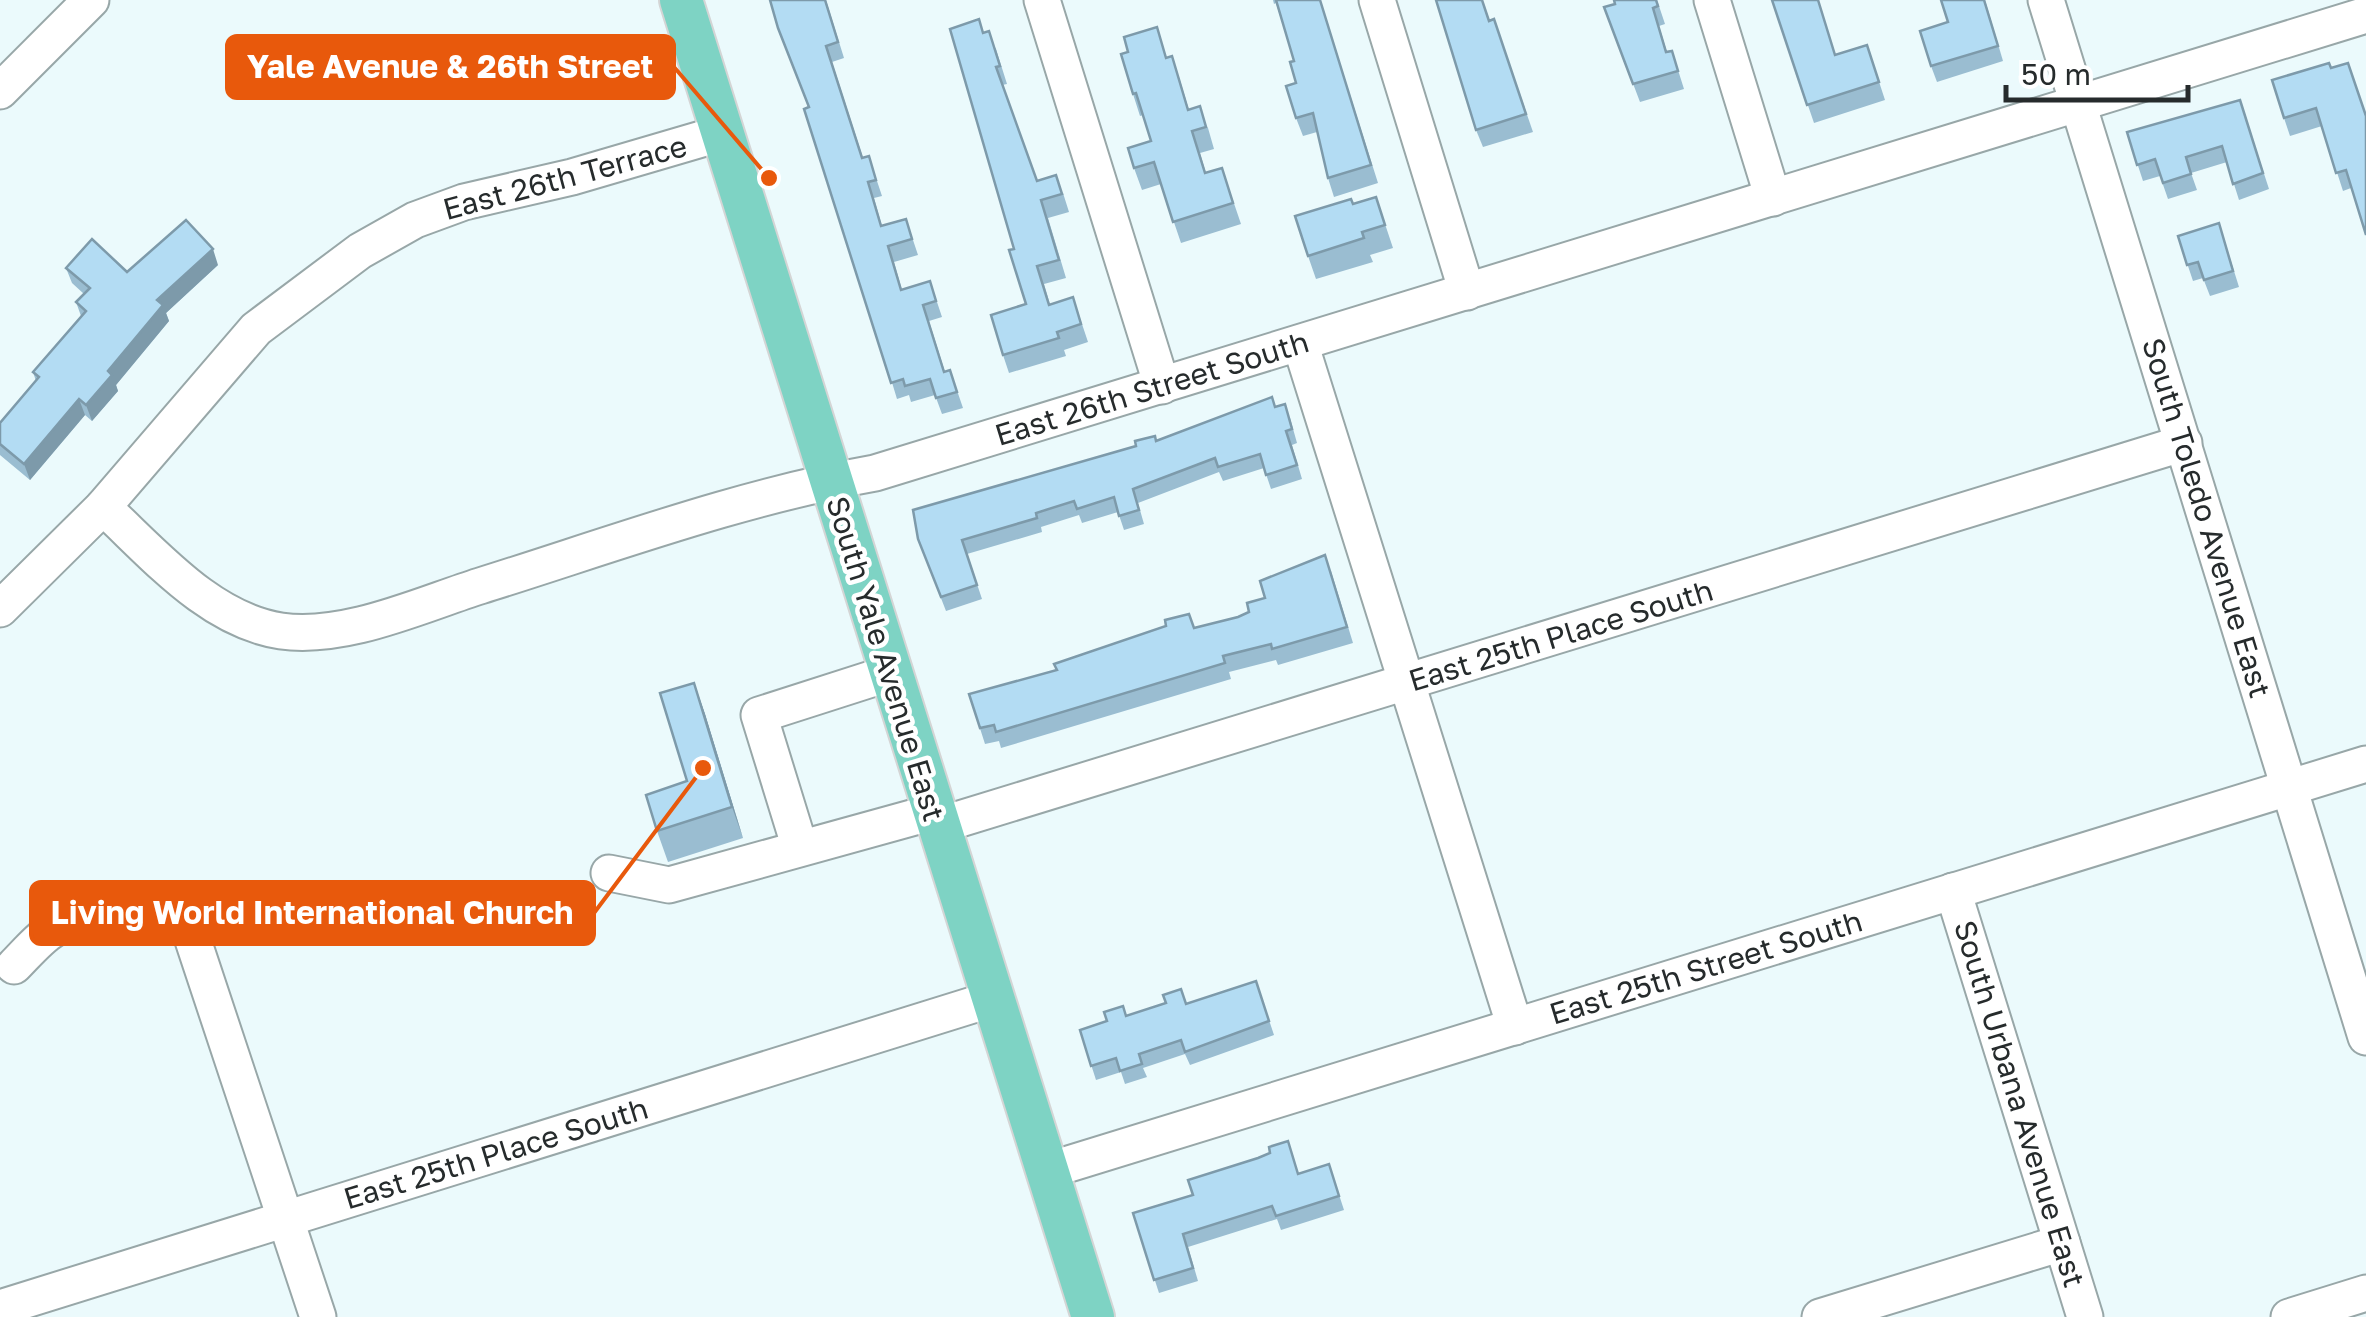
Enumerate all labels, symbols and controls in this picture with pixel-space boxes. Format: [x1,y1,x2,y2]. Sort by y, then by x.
callout: Yale Avenue & 26th Street [227,36,674,98]
scale bar [2006,40,2188,102]
text: Yale Avenue & 26th Street [247,47,653,85]
text: 50 m [2021,56,2091,92]
street label: East 26th Terrace [439,127,691,227]
street label: East 26th Street South [991,323,1313,453]
street label: South Toledo Avenue East [2135,334,2279,702]
street label: South Yale Avenue East [819,492,953,825]
street label: East 25th Place South [1404,572,1717,699]
callout: Living World International Church [31,882,594,944]
text: Living World International Church [51,893,573,931]
street label: East 25th Street South [1545,902,1866,1032]
street label: South Urbana Avenue East [1947,916,2093,1291]
street label: East 25th Place South [339,1090,652,1217]

